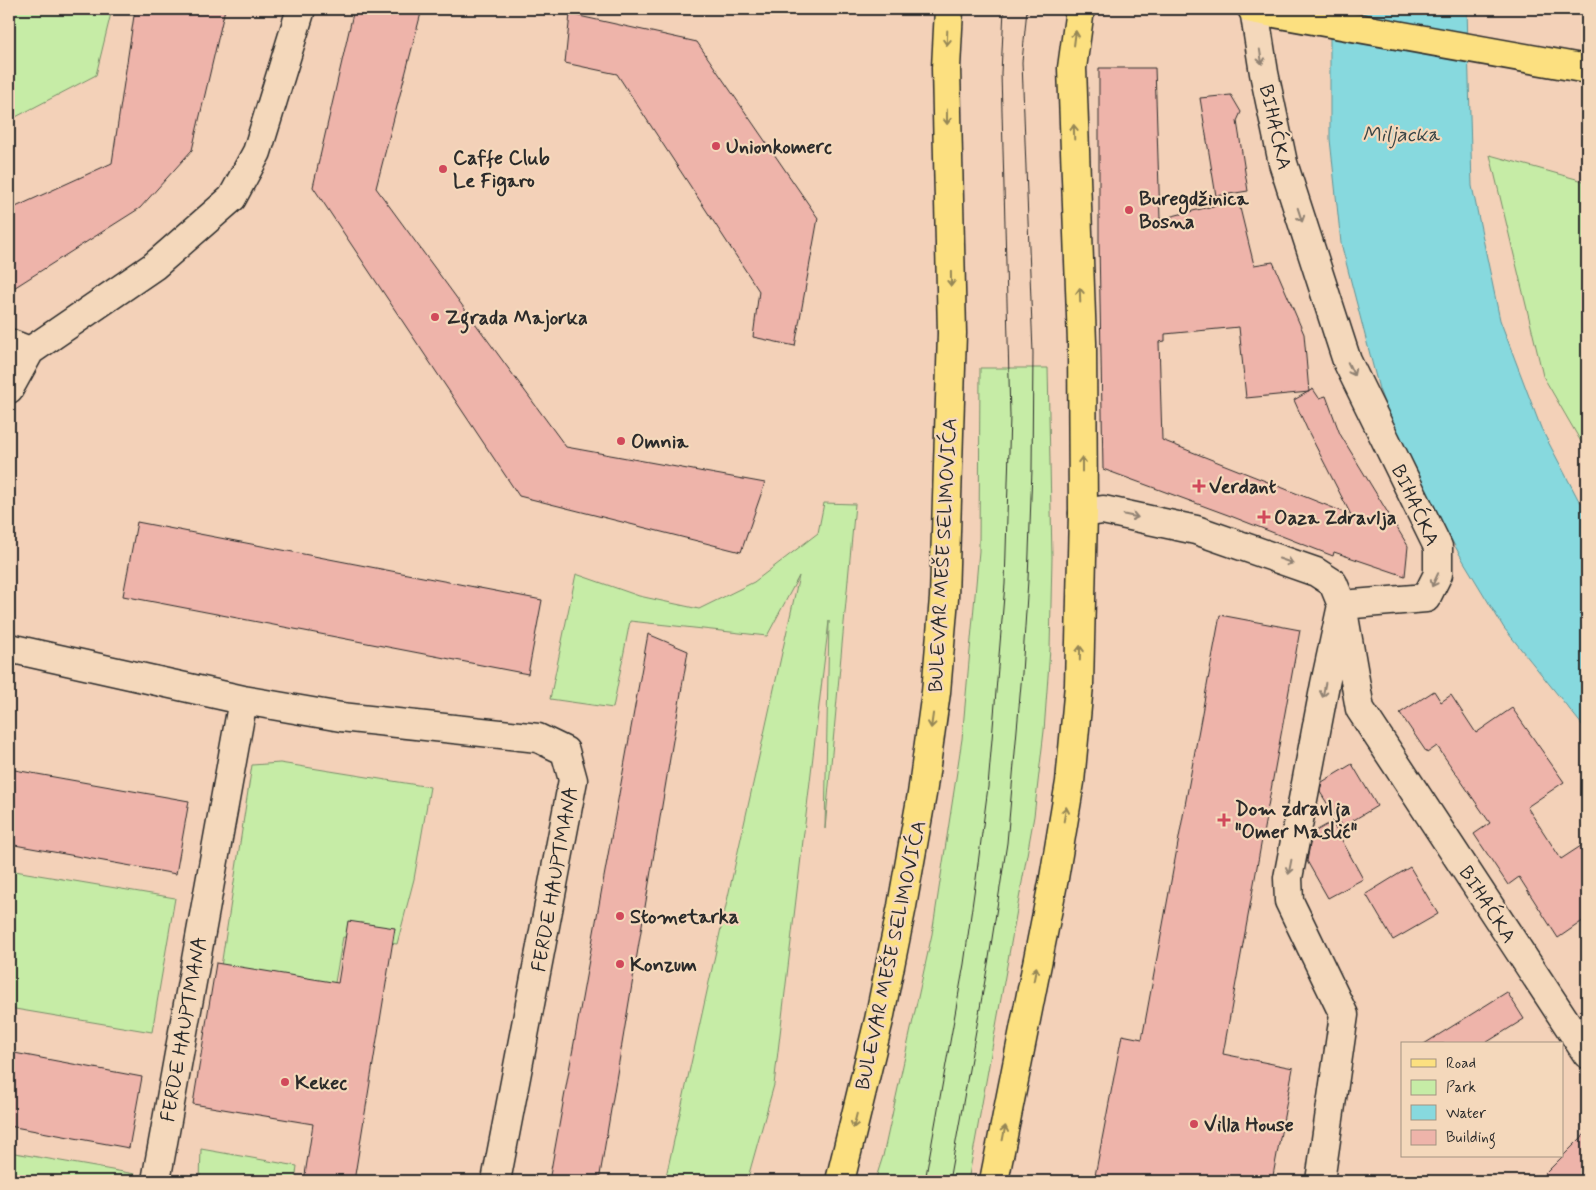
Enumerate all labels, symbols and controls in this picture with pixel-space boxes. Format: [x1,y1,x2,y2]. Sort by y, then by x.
one-way arrow [942,30,952,46]
one-way arrow [1070,31,1080,47]
one-way arrow [1256,49,1266,65]
street label: BIHAĆKA [1252,82,1298,173]
one-way arrow [942,108,952,125]
water label: Miljacka [1362,121,1441,149]
one-way arrow [1069,125,1079,141]
place label: Unionkomerc [726,134,832,161]
marker: Unionkomerc [710,140,722,152]
place label: Caffe Club Le Figaro [453,145,550,197]
marker: Caffe Club Le Figaro [437,163,449,175]
place label: Buregdžinica Bosna [1139,186,1249,236]
marker: Buregdžinica Bosna [1123,204,1135,216]
one-way arrow [1296,206,1305,222]
one-way arrow [946,271,955,287]
one-way arrow [1075,287,1085,303]
place label: Zgrada Majorka [445,305,588,334]
marker: Zgrada Majorka [429,311,441,323]
one-way arrow [1347,361,1356,376]
street label: BULEVAR MEŠE SELIMOVIĆA [922,417,964,693]
place label: Omnia [631,429,689,456]
marker: Omnia [615,435,627,447]
one-way arrow [1077,457,1087,473]
street label: BIHAĆKA [1384,460,1446,551]
place label: Verdant [1209,474,1277,501]
marker: Verdant [1193,480,1205,492]
place label: Oaza Zdravlja [1274,505,1397,532]
marker: Oaza Zdravlja [1258,511,1270,523]
one-way arrow [1122,512,1138,521]
one-way arrow [1278,557,1294,566]
one-way arrow [1429,572,1439,587]
one-way arrow [1075,645,1085,661]
one-way arrow [1318,682,1328,698]
one-way arrow [927,713,937,729]
street label: FERDE HAUPTMANA [526,784,585,974]
place label: Dom zdravlja "Omer Maslić" [1235,796,1358,846]
one-way arrow [1060,807,1070,823]
marker: Dom zdravlja "Omer Maslić" [1217,813,1231,827]
street label: BULEVAR MEŠE SELIMOVIĆA [849,818,933,1092]
one-way arrow [1285,858,1295,874]
street label: BIHAĆKA [1452,860,1523,949]
place label: Stometarka [630,904,739,931]
marker: Stometarka [614,910,626,922]
street label: FERDE HAUPTMANA [155,934,214,1124]
place label: Konzum [630,952,697,979]
marker: Konzum [614,958,626,970]
one-way arrow [1031,966,1040,982]
legend [1401,1042,1564,1158]
text: Road [1446,1054,1476,1074]
place label: Kekec [295,1070,347,1097]
marker: Kekec [279,1076,291,1088]
text: Park [1446,1078,1476,1098]
text: Water [1446,1104,1486,1124]
place label: Villa House [1204,1112,1294,1139]
one-way arrow [850,1113,859,1129]
marker: Villa House [1188,1118,1200,1130]
one-way arrow [999,1126,1009,1142]
text: Building [1446,1128,1496,1149]

